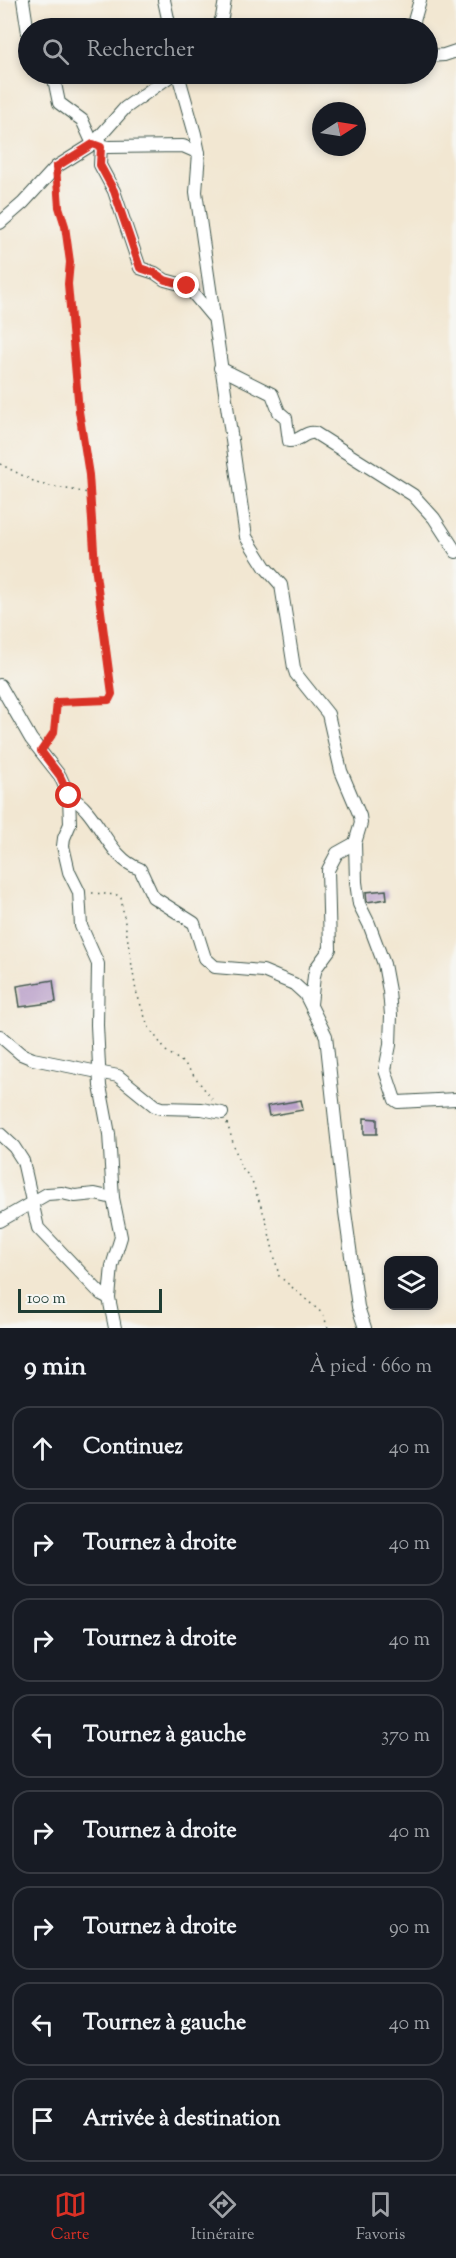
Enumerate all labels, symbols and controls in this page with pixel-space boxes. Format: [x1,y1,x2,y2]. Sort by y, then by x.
search box [18,18,438,84]
icon: search [39,35,72,68]
text: Rechercher [87,35,194,67]
north arrow [312,102,366,156]
route end [173,272,199,298]
route start [55,782,81,808]
map controls [384,1256,438,1310]
button: layers [384,1256,438,1310]
scale bar [18,1286,162,1314]
text: 100 m [27,1288,66,1311]
text: 9 min [24,1349,86,1386]
text: À pied · 660 m [309,1353,432,1382]
icon: ahead [26,1432,59,1465]
text: Continuez [83,1432,183,1464]
text: 40 m [389,1434,430,1463]
icon: right [26,1528,59,1561]
text: Tournez à droite [83,1528,237,1560]
text: 40 m [389,1530,430,1559]
icon: right [26,1624,59,1657]
text: Tournez à droite [83,1624,237,1656]
text: 40 m [389,1626,430,1655]
icon: left [26,1720,59,1753]
text: Tournez à gauche [83,1720,246,1752]
text: 370 m [381,1722,430,1751]
icon: right [26,1816,59,1849]
text: Tournez à droite [83,1816,237,1848]
text: 40 m [389,1818,430,1847]
icon: right [26,1912,59,1945]
text: Tournez à droite [83,1912,237,1944]
text: 90 m [389,1914,430,1943]
icon: left [26,2008,59,2041]
text: Tournez à gauche [83,2008,246,2040]
text: 40 m [389,2010,430,2039]
icon: arrive [26,2104,59,2137]
text: Arrivée à destination [83,2104,280,2136]
tab: Carte [51,2188,90,2247]
tab: Itinéraire [191,2188,254,2247]
tab: Favoris [356,2188,405,2247]

